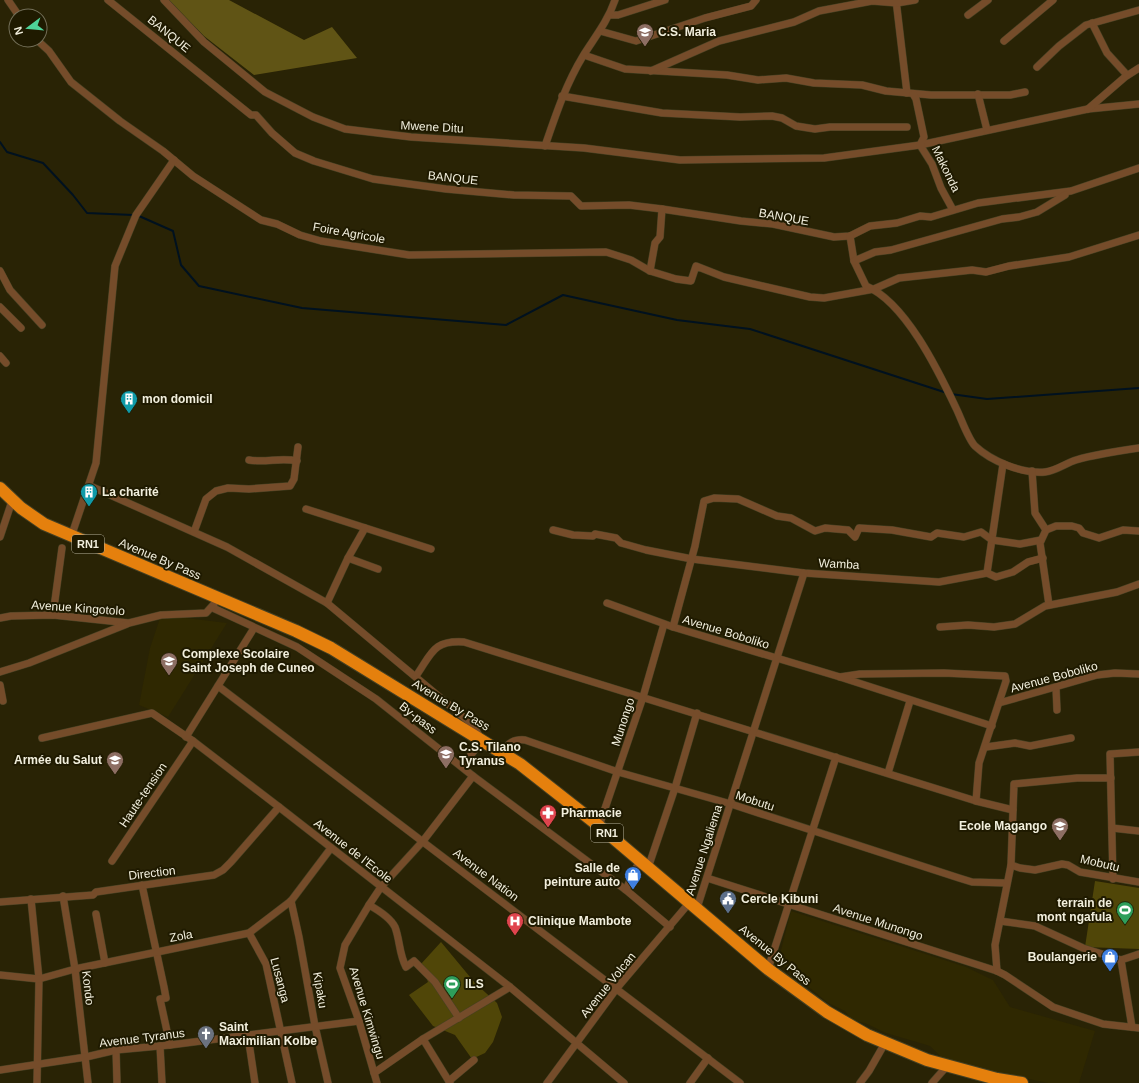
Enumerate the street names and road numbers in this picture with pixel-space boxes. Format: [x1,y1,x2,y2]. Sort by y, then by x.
street label: BANQUE [145,13,193,55]
street label: Mwene Ditu [400,118,464,136]
street label: Makonda [929,144,963,195]
street label: BANQUE [427,168,479,188]
street label: BANQUE [758,206,810,228]
street label: Foire Agricole [312,220,387,246]
road number: RN1 [72,535,104,553]
street label: Avenue By Pass [117,535,203,583]
street label: Wamba [818,556,860,572]
street label: Avenue Kingotolo [31,598,126,618]
street label: Avenue Boboliko [681,612,771,652]
street label: Avenue Boboliko [1009,659,1100,695]
street label: Avenue By Pass [410,676,492,734]
street label: Munongo [609,696,637,748]
street label: By-pass [397,699,439,737]
street label: Haute-tension [116,760,170,830]
street label: Mobutu [734,788,776,814]
street label: Avenue Ngaliema [683,803,725,897]
street label: Avenue de l'Ecole [311,816,395,886]
road number: RN1 [591,824,623,842]
street label: Avenue Nation [450,846,522,904]
street label: Mobutu [1079,852,1121,874]
street label: Direction [128,863,176,883]
street label: Avenue Munongo [831,901,925,943]
street label: Avenue By Pass [736,922,814,988]
street label: Zola [168,927,194,945]
street label: Avenue Volcan [577,950,639,1020]
street label: Lusanga [267,956,293,1004]
street label: Avenue Kimwingu [346,965,388,1061]
street label: Kondo [79,970,97,1006]
street label: Kipaku [310,971,330,1009]
street label: Avenue Tyranus [98,1026,186,1050]

